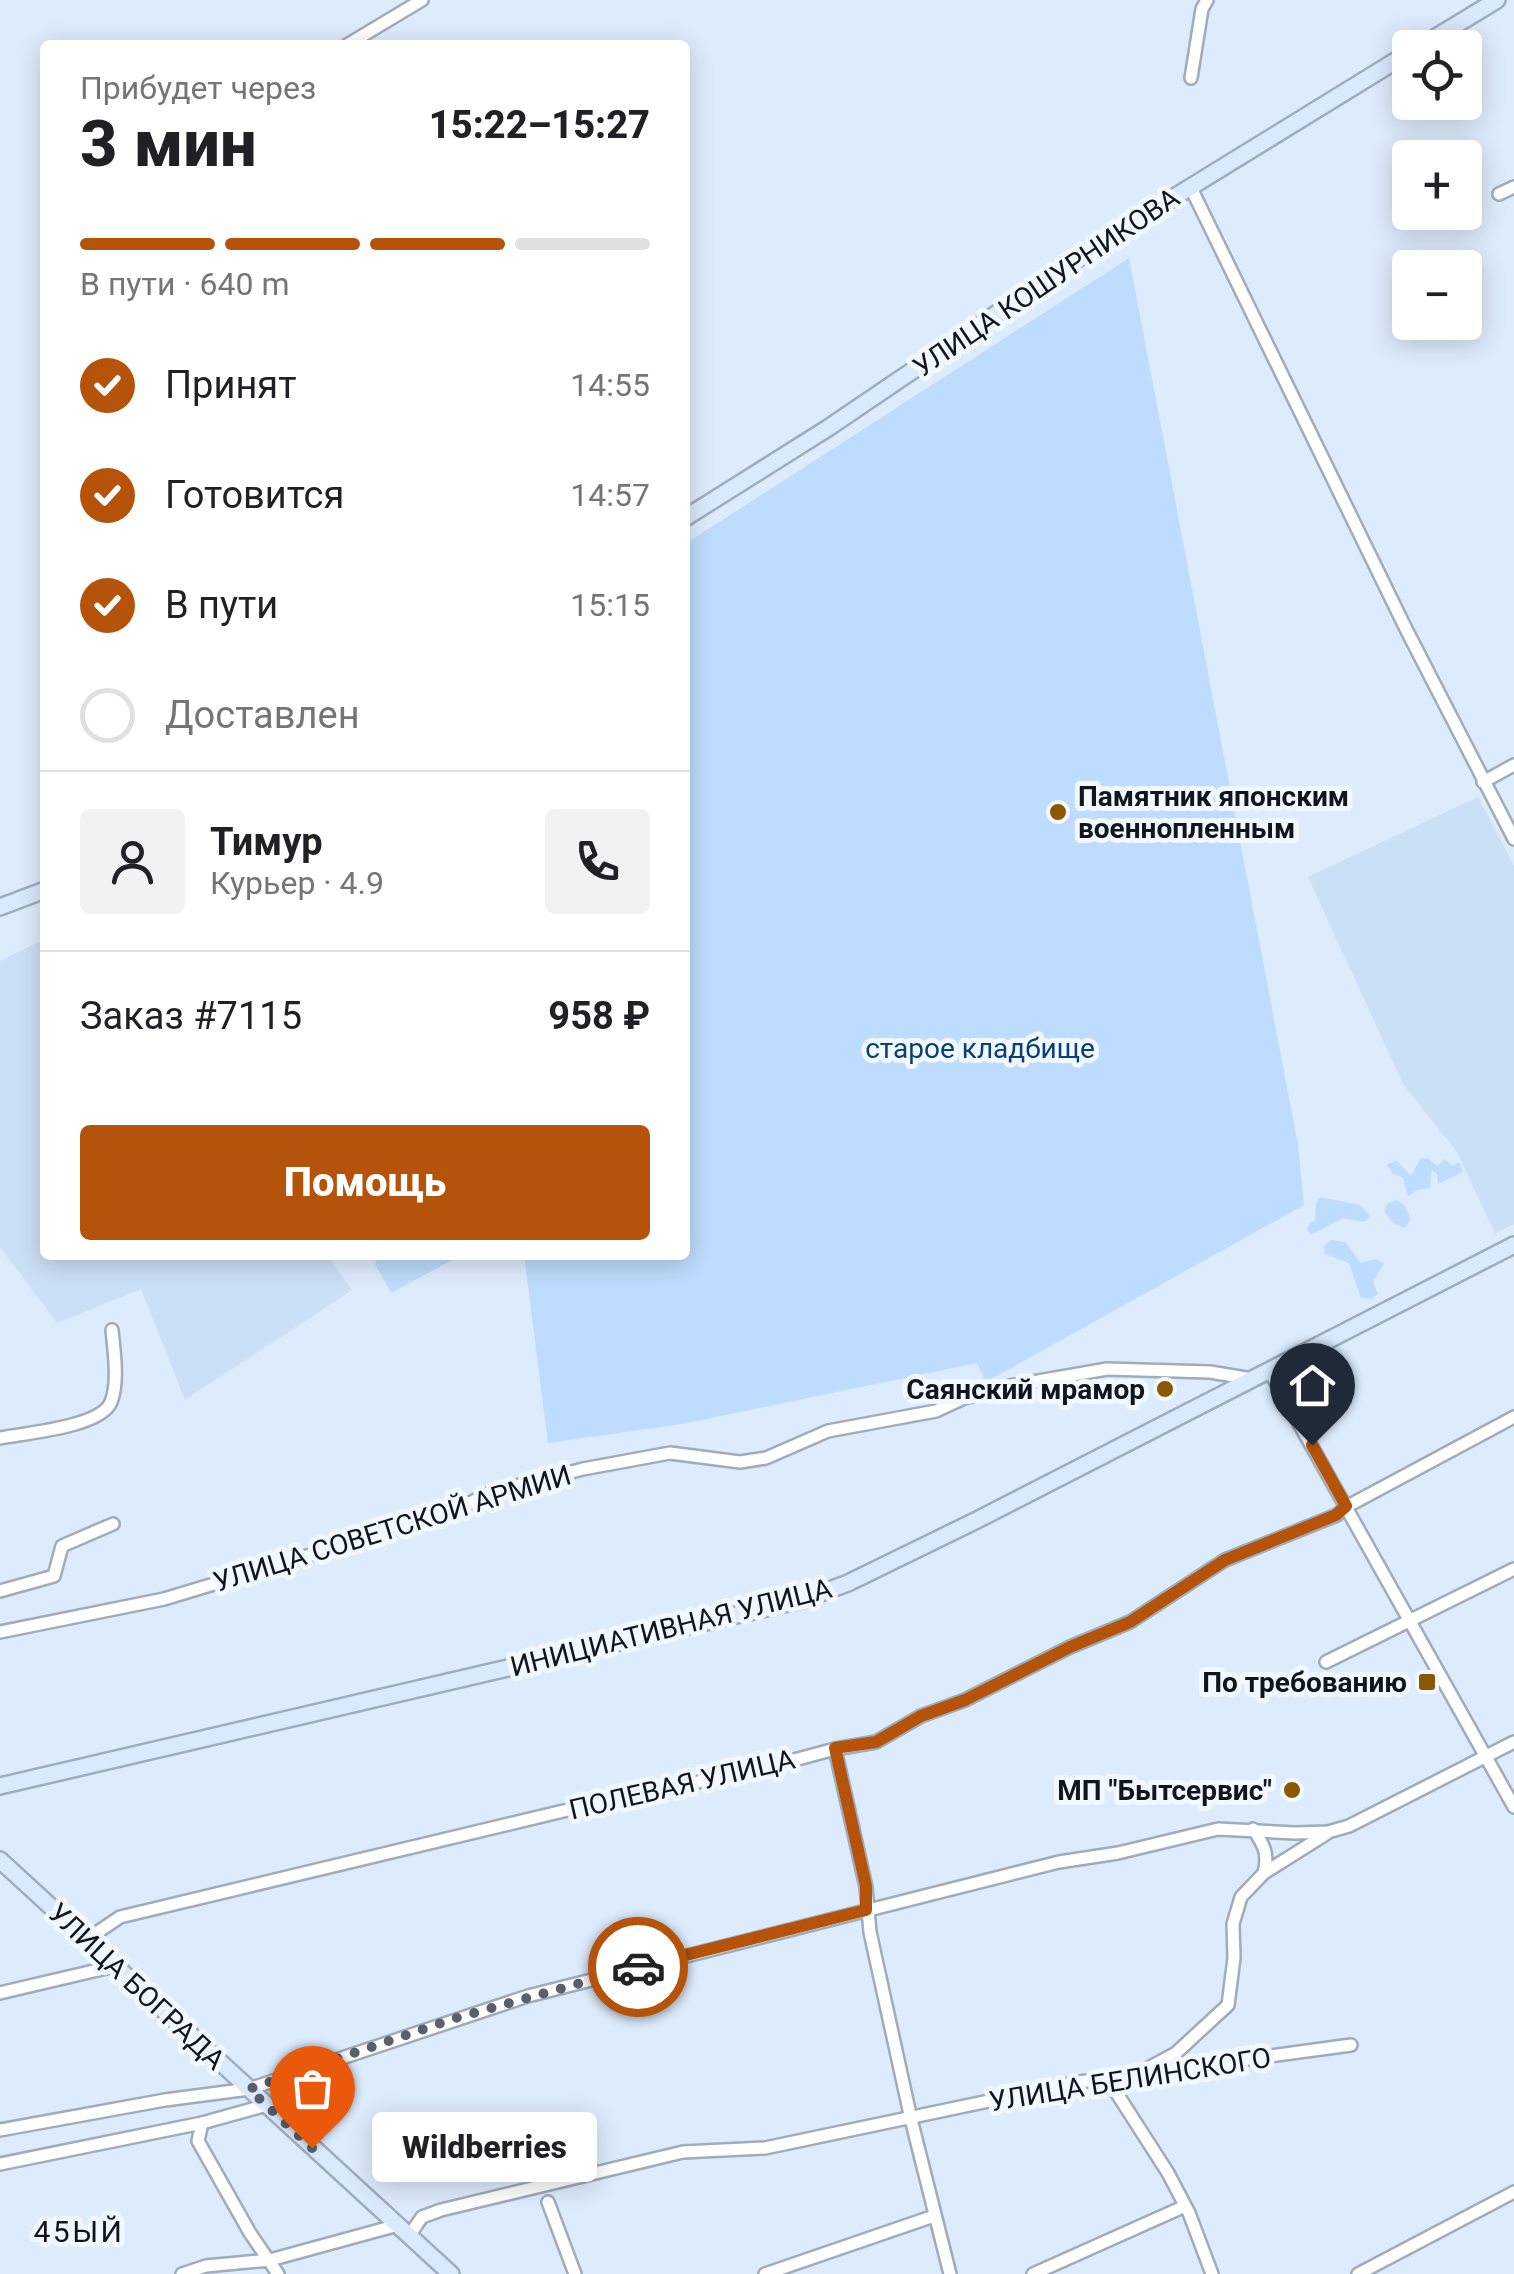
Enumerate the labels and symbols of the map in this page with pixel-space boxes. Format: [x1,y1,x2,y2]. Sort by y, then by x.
street label: УЛИЦА КОШУРНИКОВА [907,181,1185,384]
place label: Памятник японским военнопленным [1078,780,1349,845]
marker: Памятник японским военнопленным [1047,801,1069,823]
park label: старое кладбище [865,1032,1095,1065]
pin [1270,1343,1355,1446]
place label: Саянский мрамор [906,1373,1145,1406]
marker: Саянский мрамор [1154,1378,1176,1400]
street label: УЛИЦА СОВЕТСКОЙ АРМИИ [209,1458,575,1599]
street label: ИНИЦИАТИВНАЯ УЛИЦА [507,1572,835,1683]
place label: По требованию [1202,1666,1407,1699]
marker: По требованию [1416,1671,1438,1693]
street label: ПОЛЕВАЯ УЛИЦА [566,1742,798,1827]
place label: МП "Бытсервис" [1057,1774,1272,1807]
marker: МП "Бытсервис" [1281,1779,1303,1801]
street label: УЛИЦА БОГРАДА [42,1896,232,2077]
courier [588,1917,688,2017]
street label: УЛИЦА БЕЛИНСКОГО [987,2041,1273,2118]
pin [270,2046,355,2149]
callout: Wildberries [372,2113,597,2183]
district label: 45ЫЙ [33,2214,125,2249]

